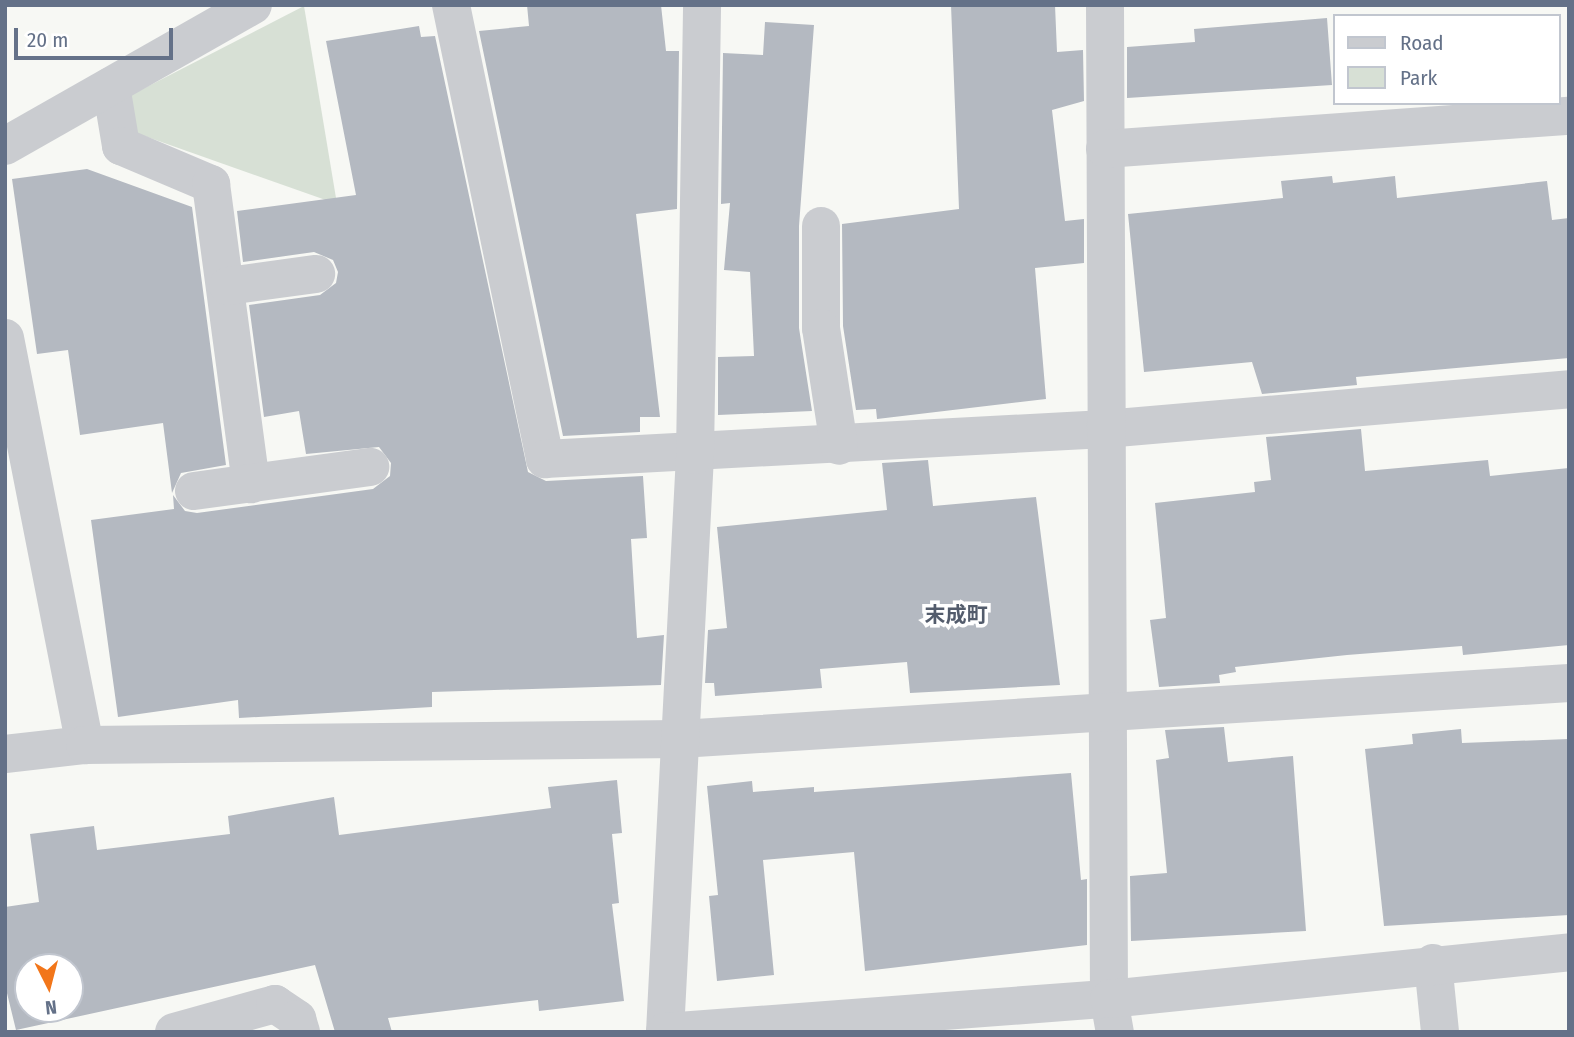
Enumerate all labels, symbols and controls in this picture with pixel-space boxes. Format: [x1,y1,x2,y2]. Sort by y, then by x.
scale bar [18,14,177,58]
legend [1332,14,1560,105]
text: 20 m [27,27,68,53]
text: Road [1400,30,1444,56]
text: Park [1400,65,1437,91]
district label: 末成町 [925,602,987,628]
north arrow [14,953,84,1023]
text: N [44,995,58,1019]

